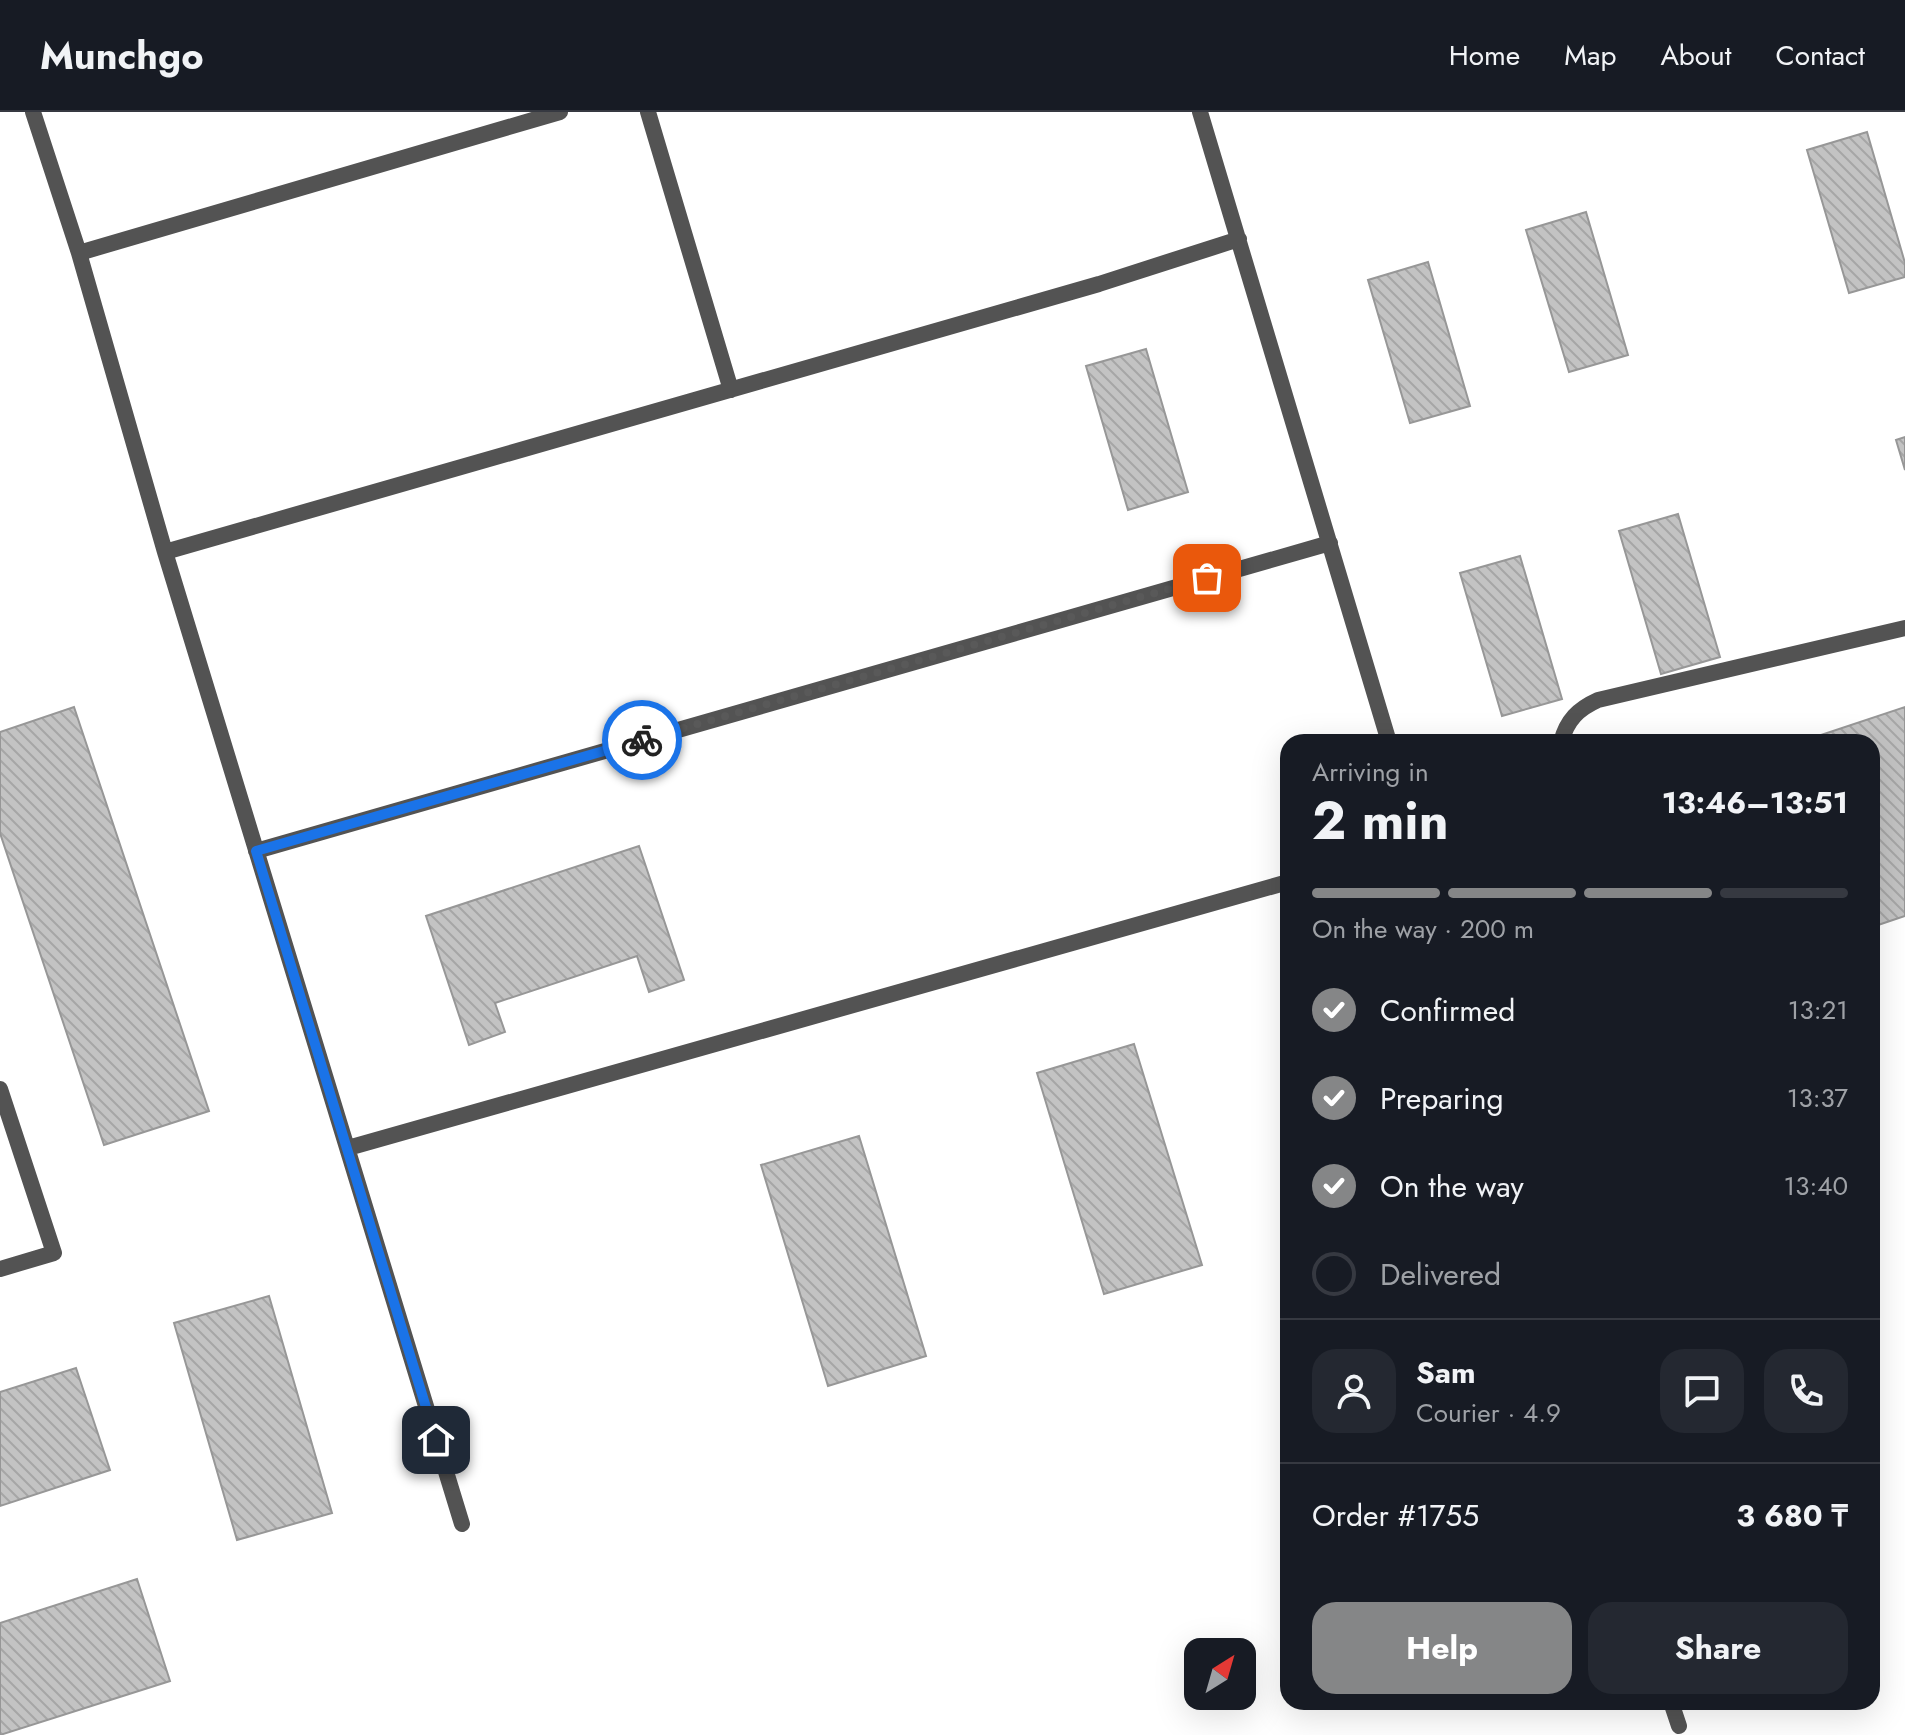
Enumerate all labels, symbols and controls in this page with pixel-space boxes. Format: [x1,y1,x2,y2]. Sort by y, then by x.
text: Munchgo [40,28,204,83]
text: Home [1449,35,1520,76]
text: Map [1564,35,1616,76]
text: About [1660,35,1732,76]
text: Contact [1776,35,1865,76]
pin [1173,544,1241,612]
icon: bag [1185,556,1229,600]
courier [602,700,682,780]
icon: bike [620,718,664,762]
text: Arriving in [1312,753,1429,791]
text: 13:46–13:51 [1662,781,1848,824]
text: 2 min [1312,783,1449,859]
text: On the way · 200 m [1312,910,1534,948]
icon: check [1312,988,1356,1032]
text: Confirmed [1380,989,1515,1032]
text: 13:21 [1788,991,1848,1029]
icon: check [1312,1076,1356,1120]
text: Preparing [1380,1077,1504,1120]
text: 13:37 [1787,1079,1848,1117]
icon: check [1312,1164,1356,1208]
text: On the way [1380,1165,1524,1208]
text: 13:40 [1784,1167,1848,1205]
text: Delivered [1380,1253,1501,1296]
button: person [1312,1349,1396,1433]
button: chat [1660,1349,1744,1433]
button: phone [1764,1349,1848,1433]
text: Sam [1416,1351,1476,1394]
text: Courier · 4.9 [1416,1394,1561,1432]
pin [402,1406,470,1474]
icon: home [414,1418,458,1462]
text: Order #1755 [1312,1494,1479,1537]
text: 3 680 ₸ [1736,1494,1848,1537]
button: Help [1312,1602,1572,1694]
button: Share [1588,1602,1848,1694]
north arrow [1184,1638,1256,1710]
map controls [1184,1638,1256,1710]

